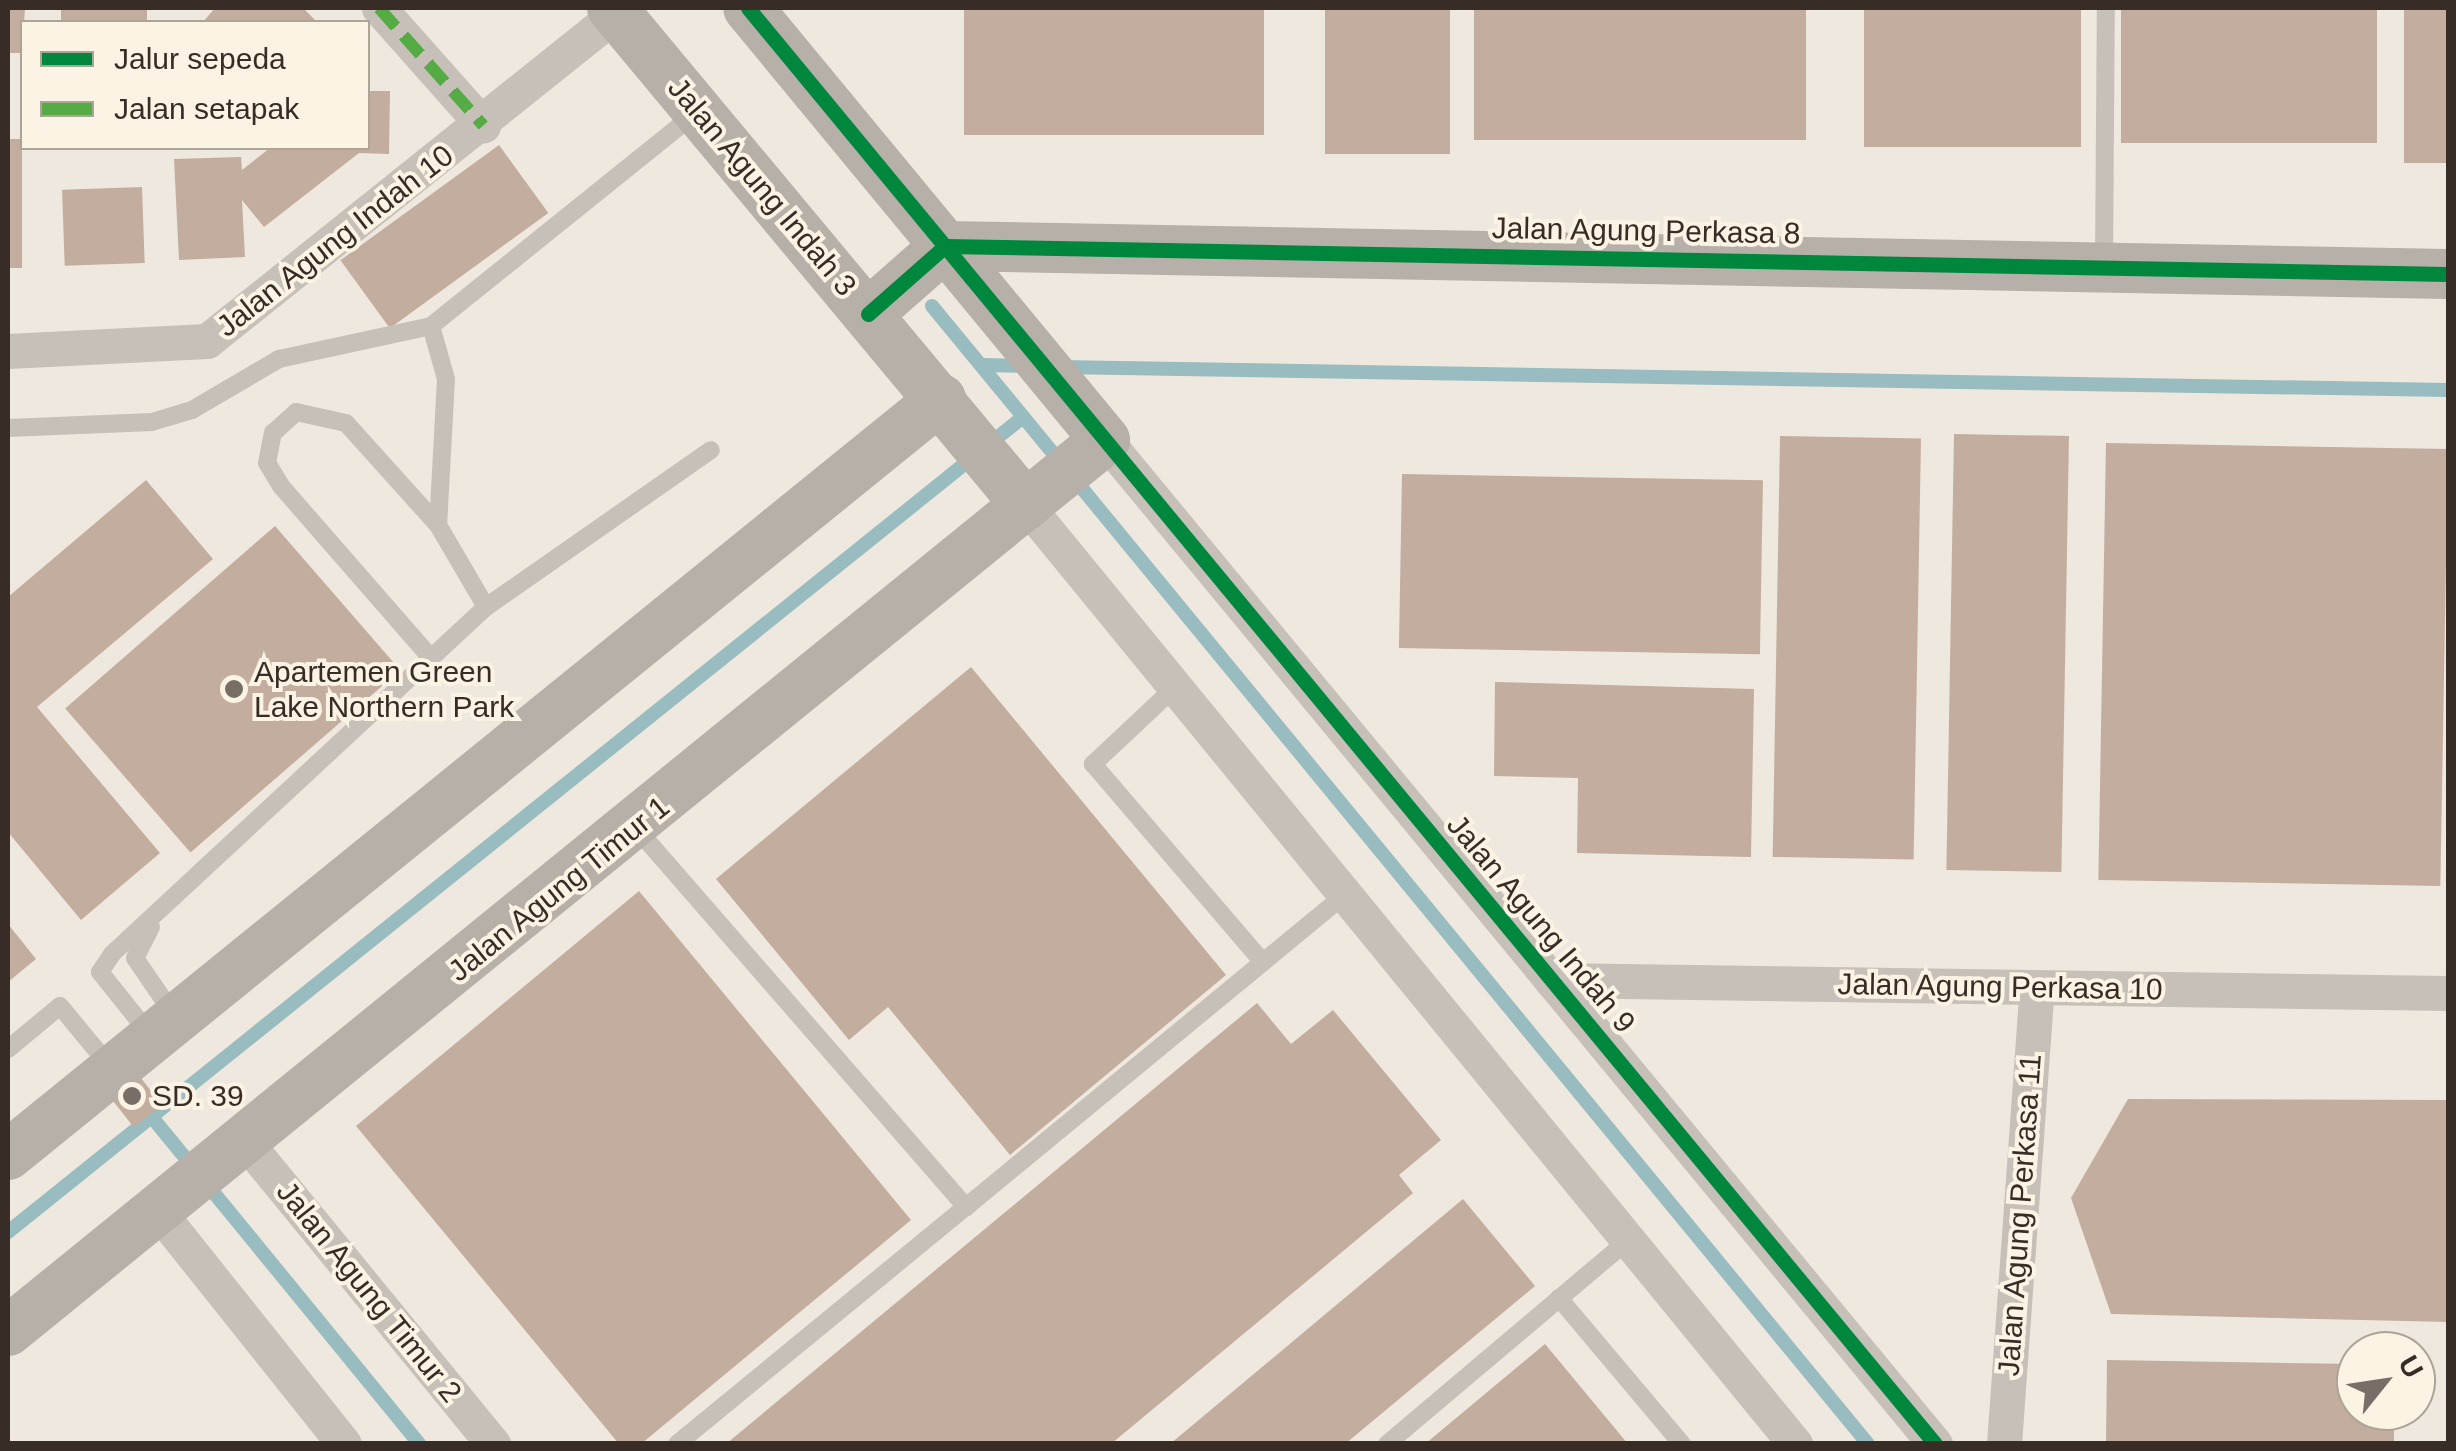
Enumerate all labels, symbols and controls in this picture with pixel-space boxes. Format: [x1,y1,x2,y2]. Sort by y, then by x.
legend [20,20,370,150]
text: Jalur sepeda [114,42,286,75]
street label: Jalan Agung Indah 3 [660,70,864,304]
text: Jalan setapak [114,92,299,125]
street label: Jalan Agung Indah 10 [209,137,461,345]
street label: Jalan Agung Perkasa 8 [1491,210,1801,252]
place label: Apartemen Green Lake Northern Park [254,654,514,724]
marker: Apartemen Green Lake Northern Park [223,678,245,700]
street label: Jalan Agung Timur 1 [441,788,677,990]
street label: Jalan Agung Indah 9 [1439,807,1643,1041]
street label: Jalan Agung Perkasa 10 [1836,966,2164,1008]
street label: Jalan Agung Perkasa 11 [1991,1052,2049,1378]
place label: SD. 39 [152,1078,244,1114]
marker: SD. 39 [121,1085,143,1107]
street label: Jalan Agung Timur 2 [268,1174,470,1410]
north arrow [2336,1331,2436,1431]
text: U [2392,1350,2429,1383]

